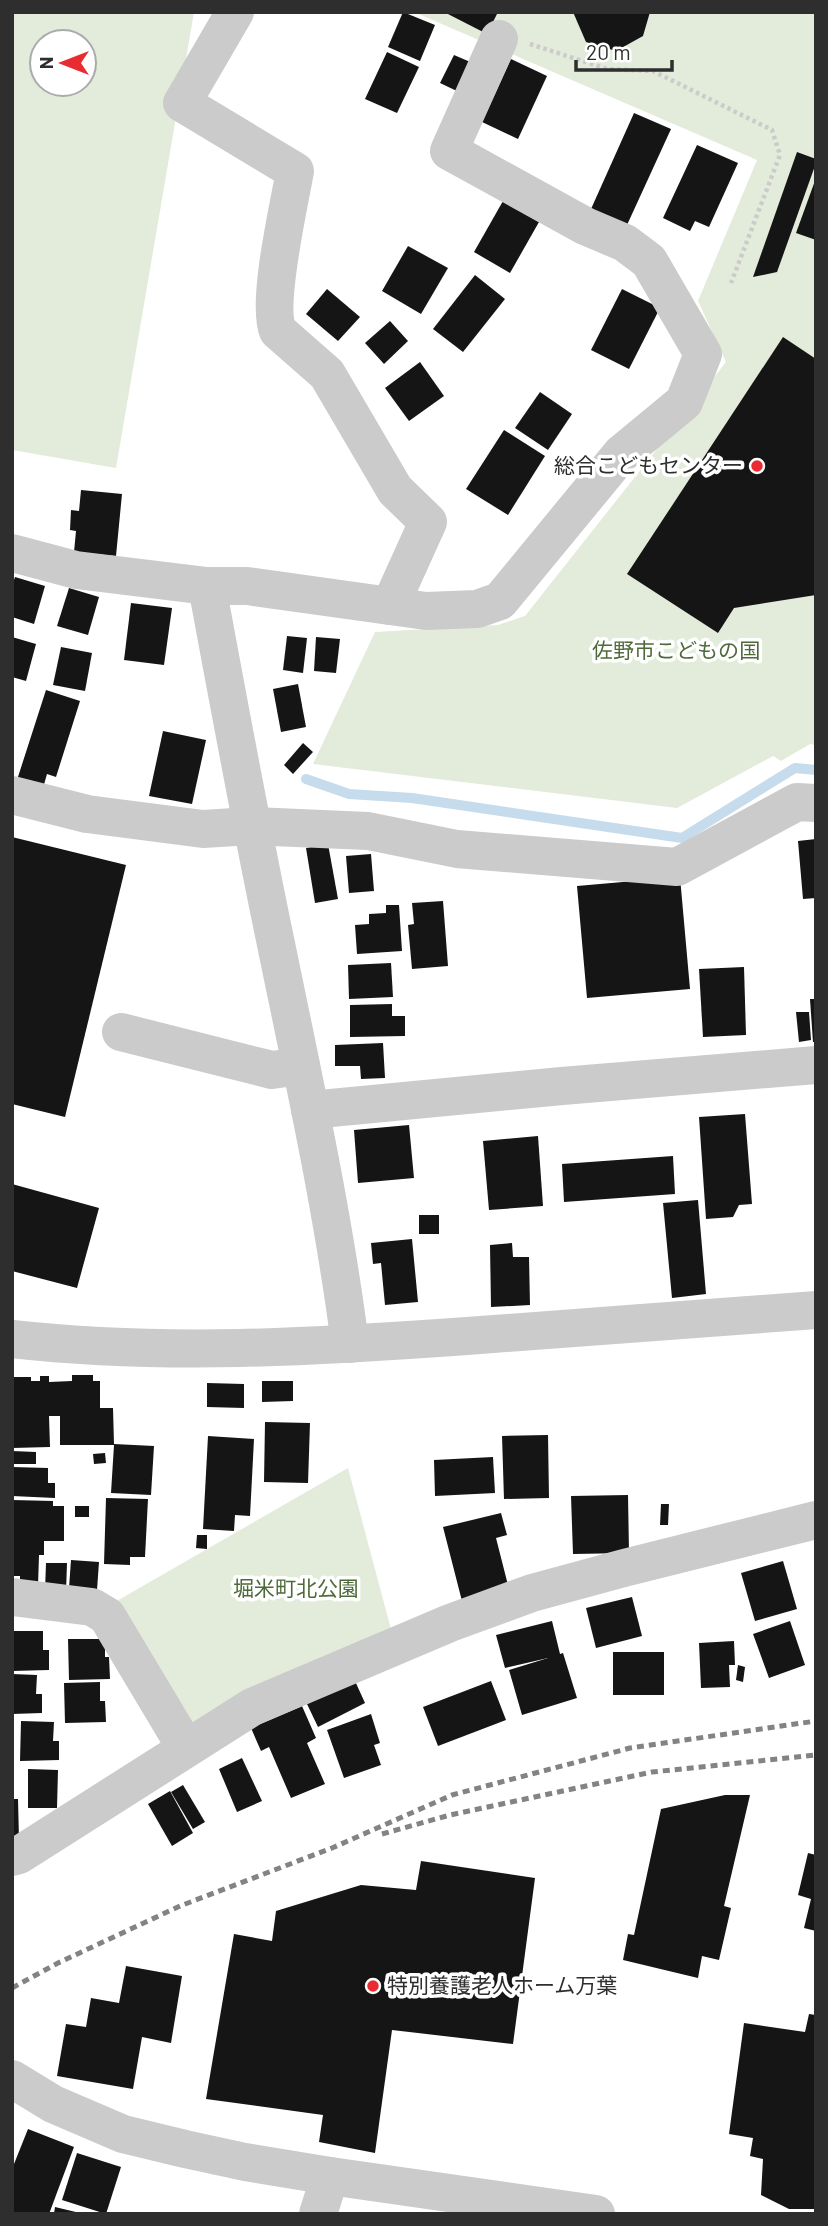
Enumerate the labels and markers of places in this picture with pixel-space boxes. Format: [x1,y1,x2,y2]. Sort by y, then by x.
place label: 総合こどもセンター [554,452,743,477]
marker: 総合こどもセンター [749,458,765,474]
place label: 特別養護老人ホーム万葉 [387,1972,617,1997]
marker: 特別養護老人ホーム万葉 [365,1978,381,1994]

